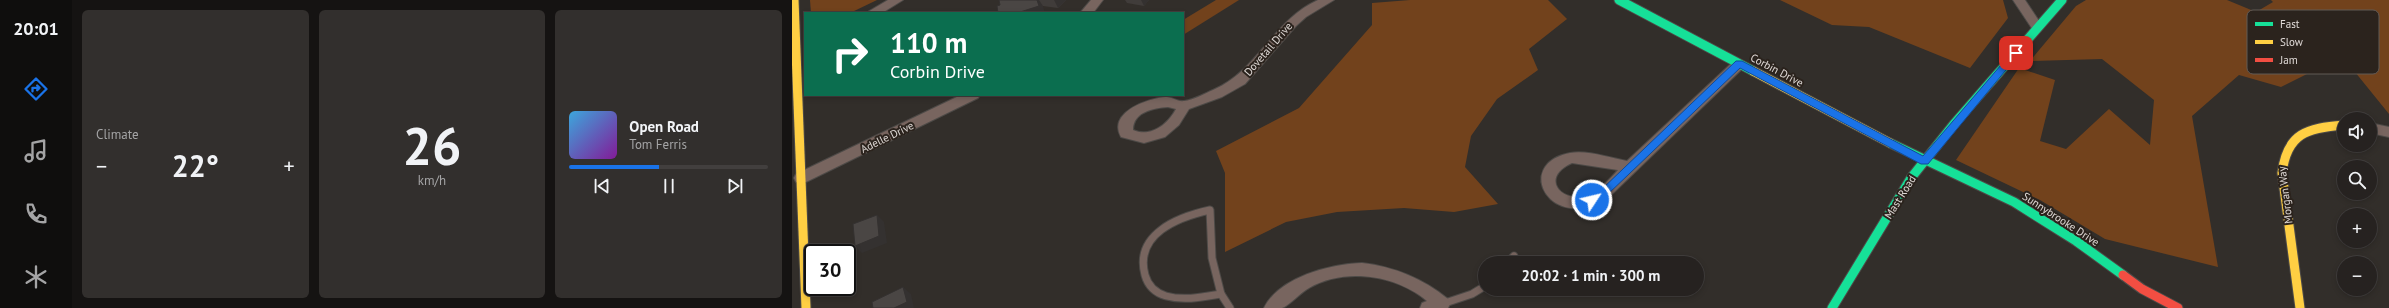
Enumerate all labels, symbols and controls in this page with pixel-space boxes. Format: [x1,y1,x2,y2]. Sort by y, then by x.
legend [2247,10,2379,74]
text: 20:01 [13,17,59,40]
text: Fast [2280,17,2300,31]
street label: Dovetail Drive [1241,19,1295,79]
text: 110 m [890,24,967,61]
icon: right [824,28,876,80]
text: Slow [2280,35,2303,49]
pin [1999,36,2033,70]
icon: arrive [2005,42,2027,64]
street label: Corbin Drive [1748,50,1806,90]
text: Jam [2279,53,2298,67]
text: Corbin Drive [890,60,985,83]
icon: directions [22,75,50,103]
text: 26 [403,112,461,179]
map controls [2337,112,2377,296]
button: sound [2337,112,2377,152]
text: Open Road [629,117,699,136]
street label: Adelle Drive [858,118,916,156]
text: Climate [96,126,139,143]
text: Tom Ferris [629,136,687,153]
icon: music [22,137,50,165]
text: 22° [172,146,219,185]
text: − [96,152,107,180]
text: + [284,152,295,180]
button: search [2337,160,2377,200]
street label: Morgan Way [2274,165,2295,224]
text: km/h [418,172,446,189]
street label: Mast Road [1881,173,1919,221]
icon: previous [591,175,613,197]
icon: pause [658,175,680,197]
icon: next [724,175,746,197]
position arrow [1571,179,1613,221]
street label: Sunnybrooke Drive [2020,189,2102,249]
icon: phone [22,200,50,228]
button: + [2337,208,2377,248]
speed limit sign: 30 [804,244,856,296]
button: − [2337,256,2377,296]
icon: climate [22,263,50,291]
text: 20:02 · 1 min · 300 m [1522,266,1660,285]

